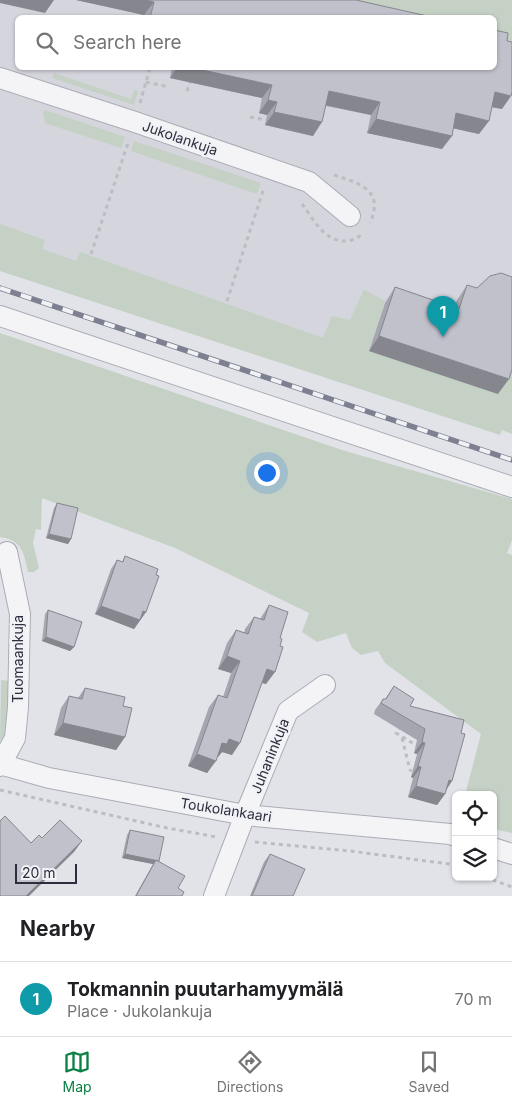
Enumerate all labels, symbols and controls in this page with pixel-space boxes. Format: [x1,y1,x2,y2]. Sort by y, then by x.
search box [15,15,497,70]
icon: search [33,29,61,57]
text: Search here [73,31,182,54]
street label: Jukolankuja [140,117,220,158]
pin: 1 [427,296,459,337]
your location [254,460,280,486]
street label: Tuomaankuja [9,615,26,703]
street label: Juhaninkuja [247,716,292,796]
map controls [452,791,497,881]
button: locate [452,791,497,836]
street label: Toukolankaari [179,794,273,825]
button: layers [452,836,497,881]
scale bar [15,861,78,884]
text: 20 m [22,864,56,881]
text: Nearby [20,916,95,941]
text: Tokmannin puutarhamyymälä [67,978,343,1001]
text: 1 [33,989,39,1009]
text: 70 m [455,989,492,1009]
text: Place · Jukolankuja [67,1001,212,1021]
tab: Map [63,1048,92,1095]
tab: Directions [217,1048,283,1095]
tab: Saved [408,1048,449,1095]

